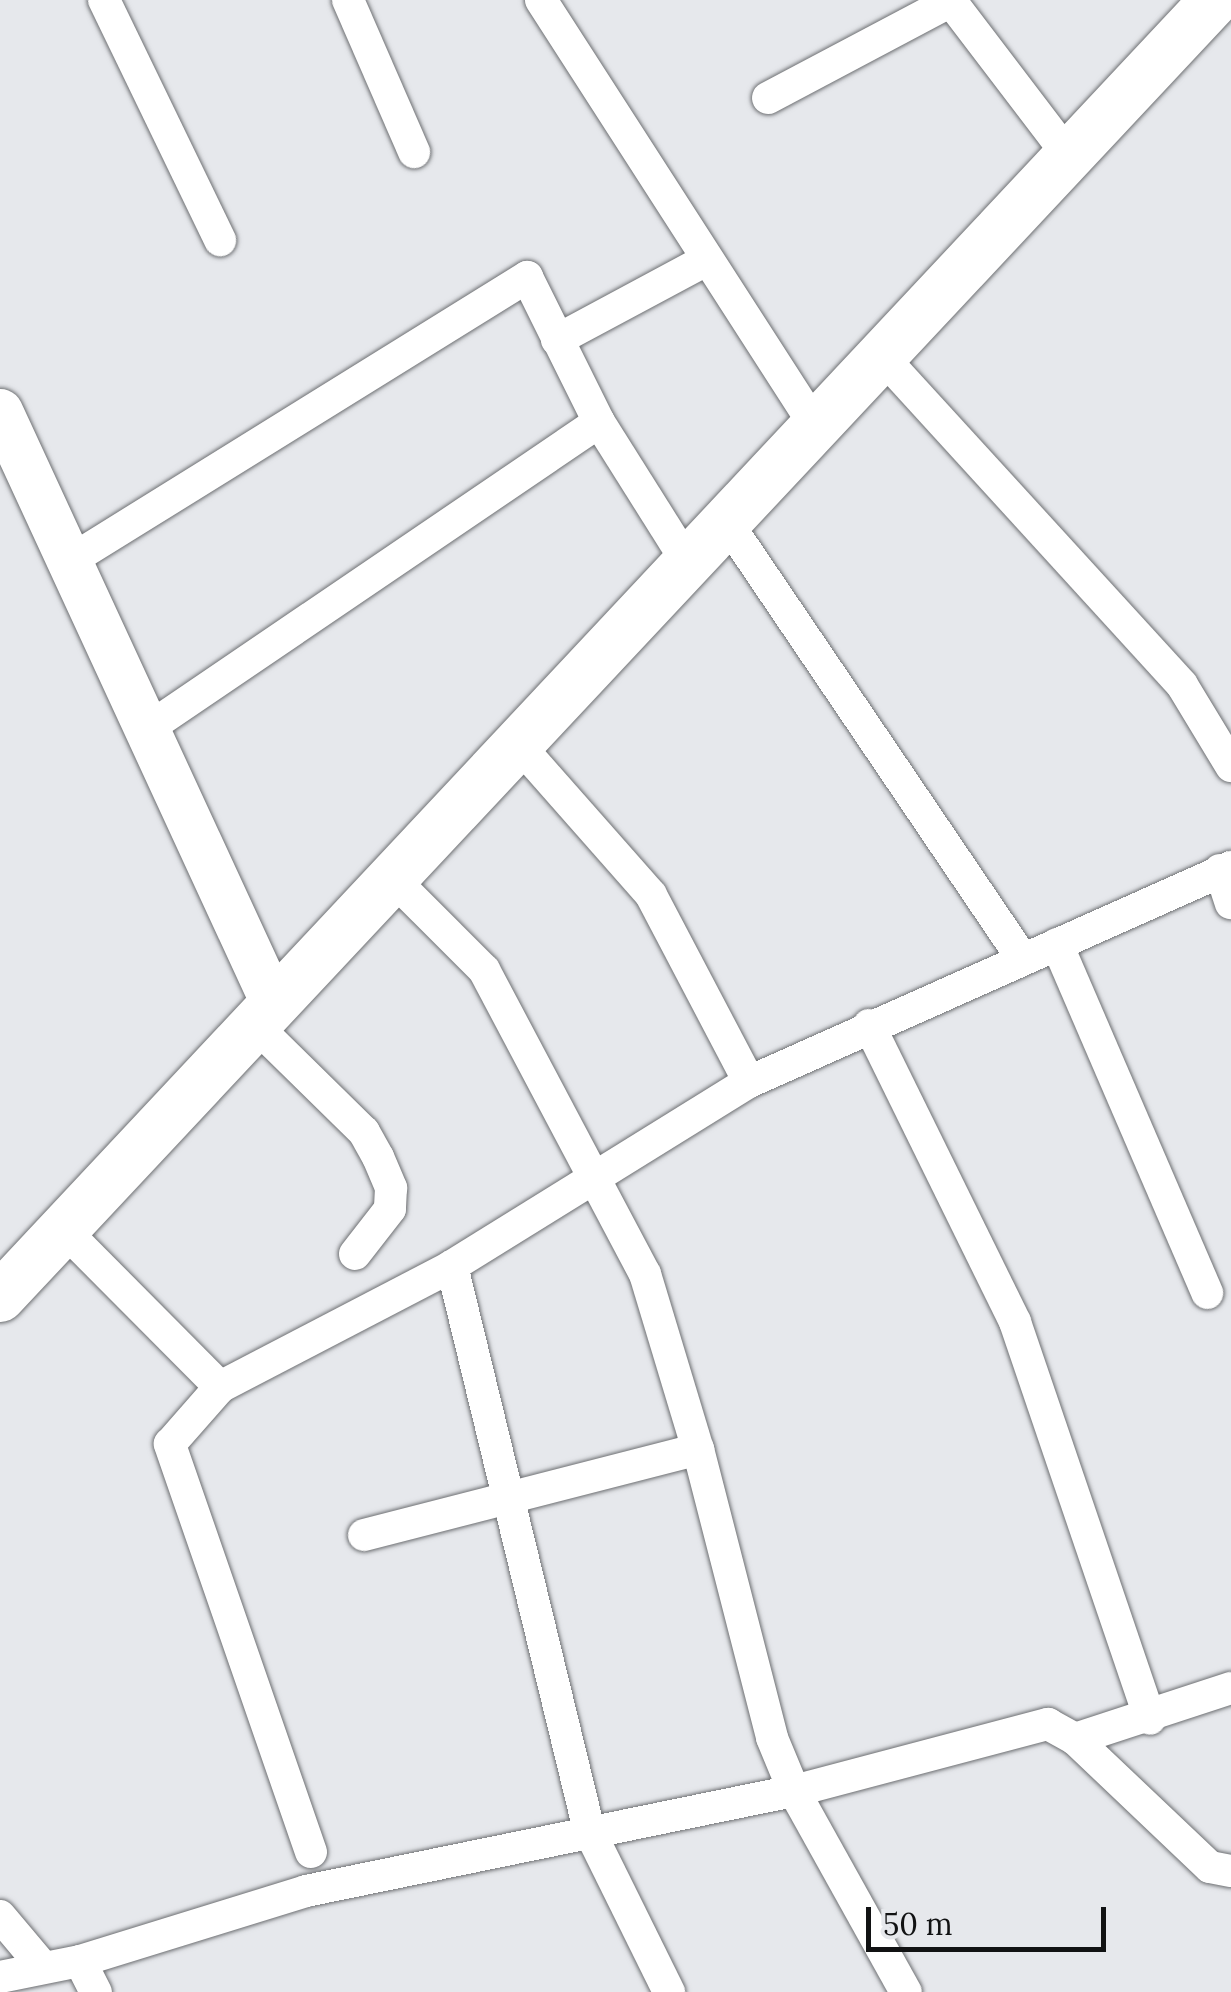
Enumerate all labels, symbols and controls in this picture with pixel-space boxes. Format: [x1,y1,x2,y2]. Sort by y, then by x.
scale bar [871,1887,1111,1949]
text: 50 m [883,1905,953,1943]

